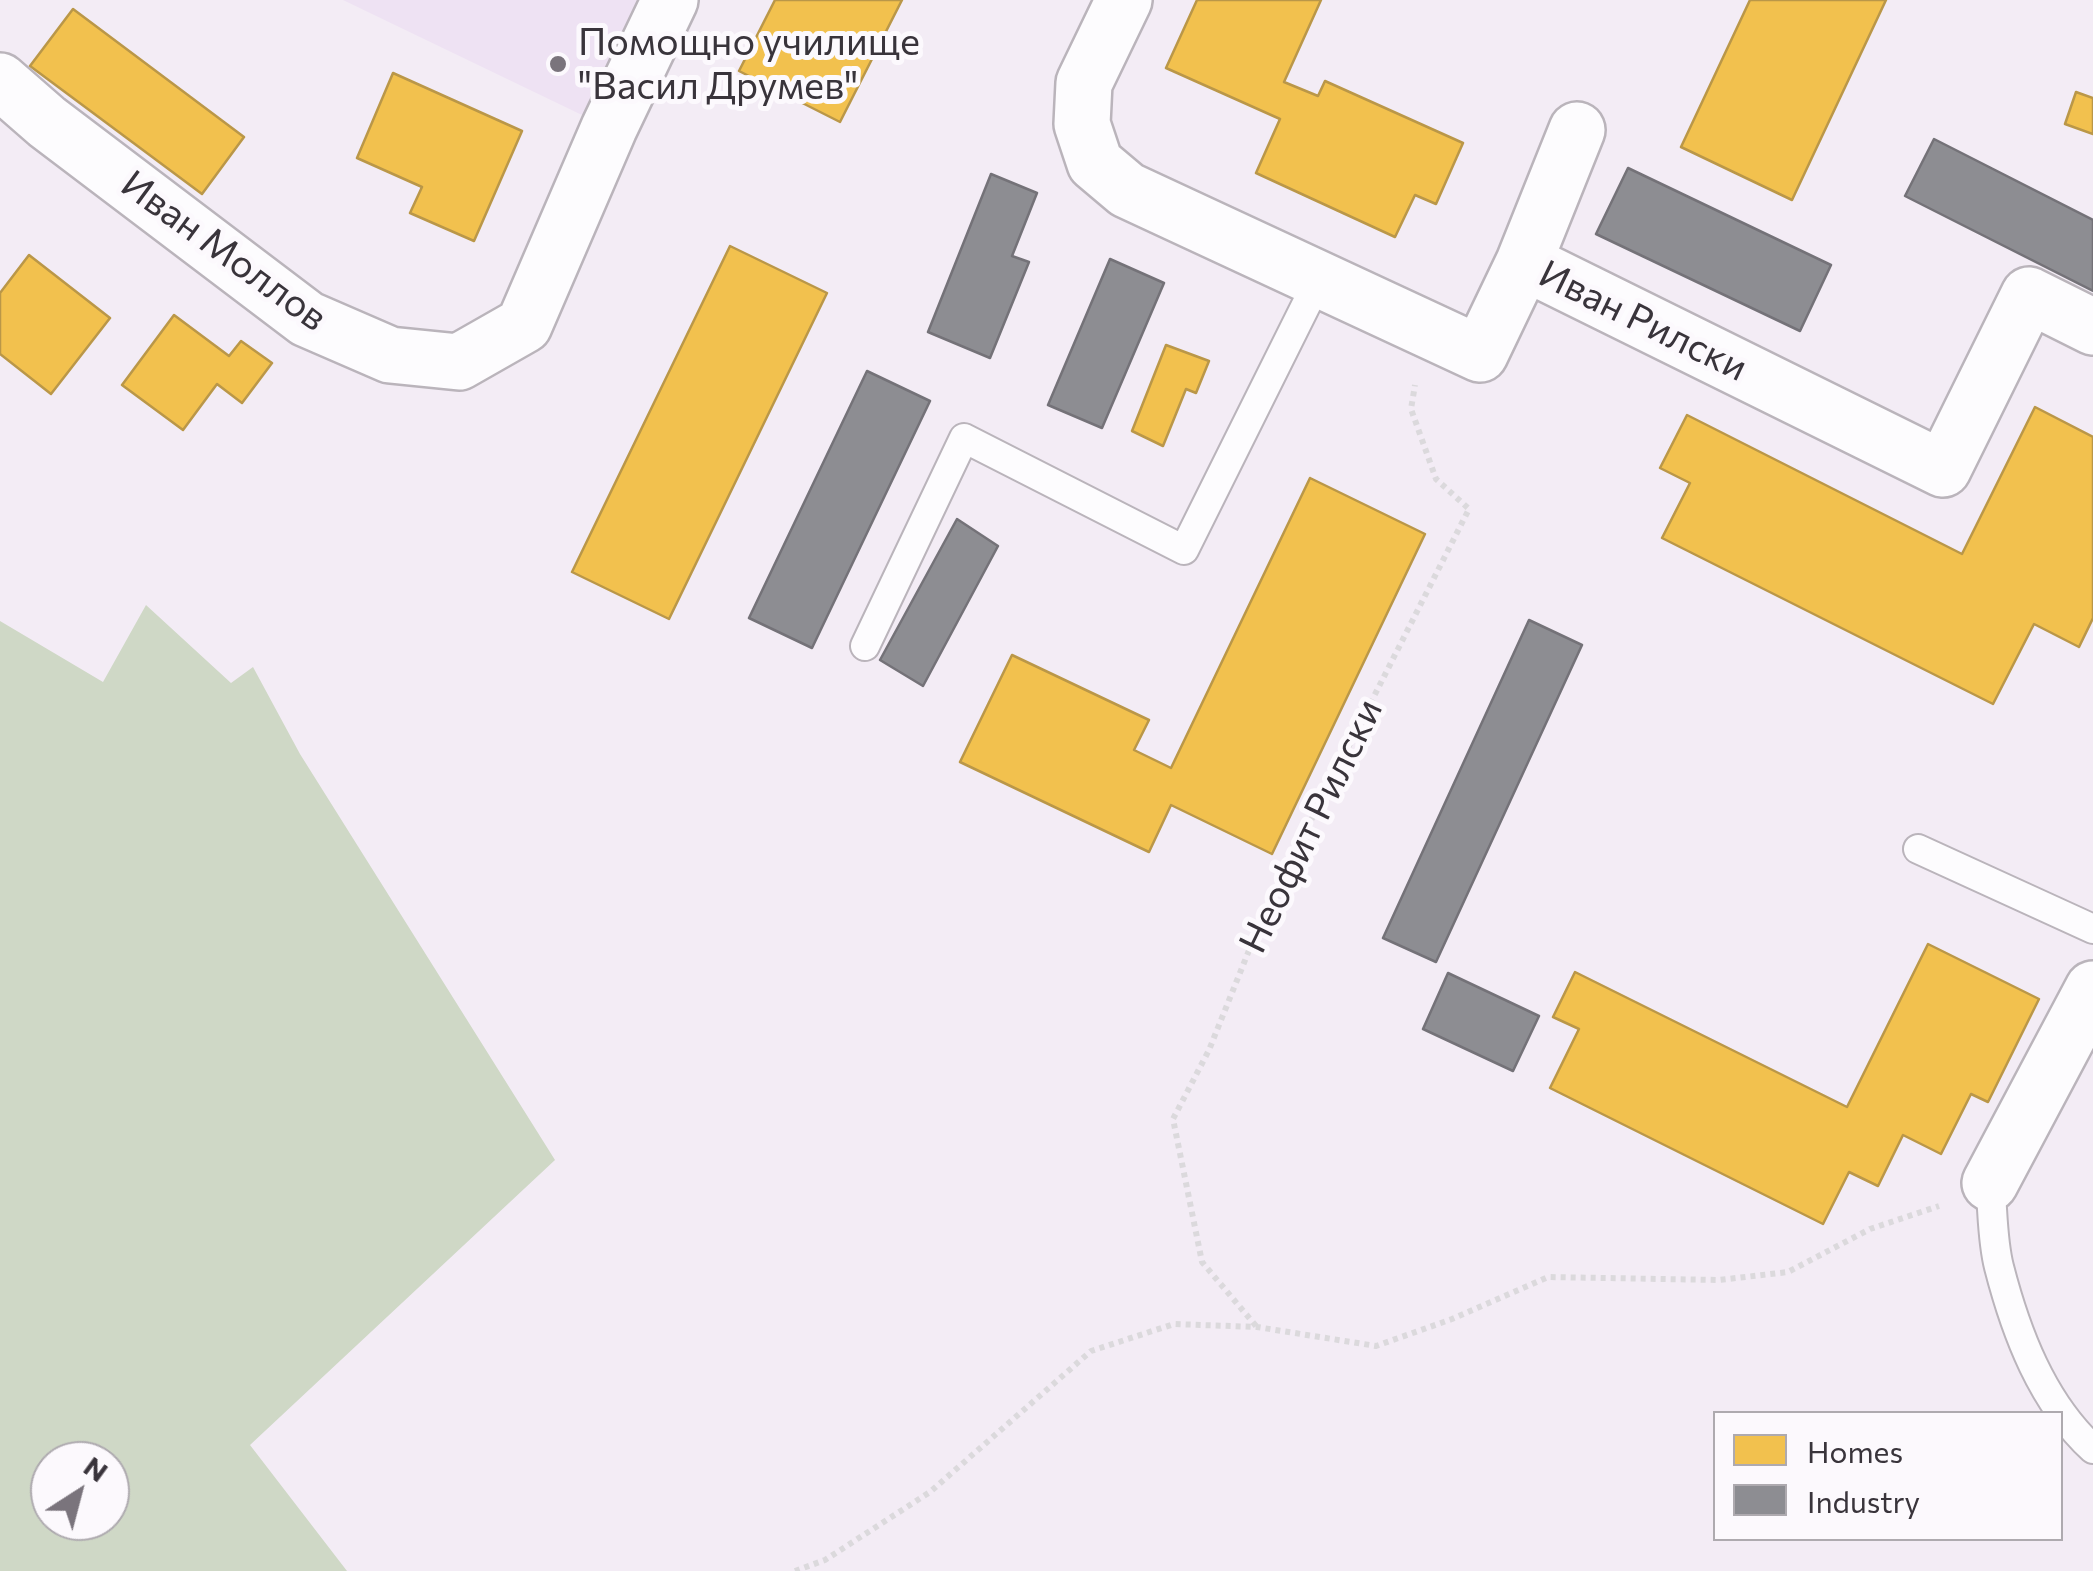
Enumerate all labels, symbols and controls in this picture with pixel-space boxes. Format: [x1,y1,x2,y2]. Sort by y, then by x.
place label: Помощно училище "Васил Друмев" [578,19,920,108]
marker: Помощно училище "Васил Друмев" [547,53,569,75]
street label: Иван Моллов [112,161,336,341]
street label: Иван Рилски [1531,251,1755,391]
street label: Неофит Рилски [1230,692,1392,960]
legend [1713,1411,2063,1541]
text: Homes [1807,1432,1903,1469]
north arrow [30,1441,130,1541]
text: N [78,1448,115,1488]
text: Industry [1807,1482,1920,1519]

